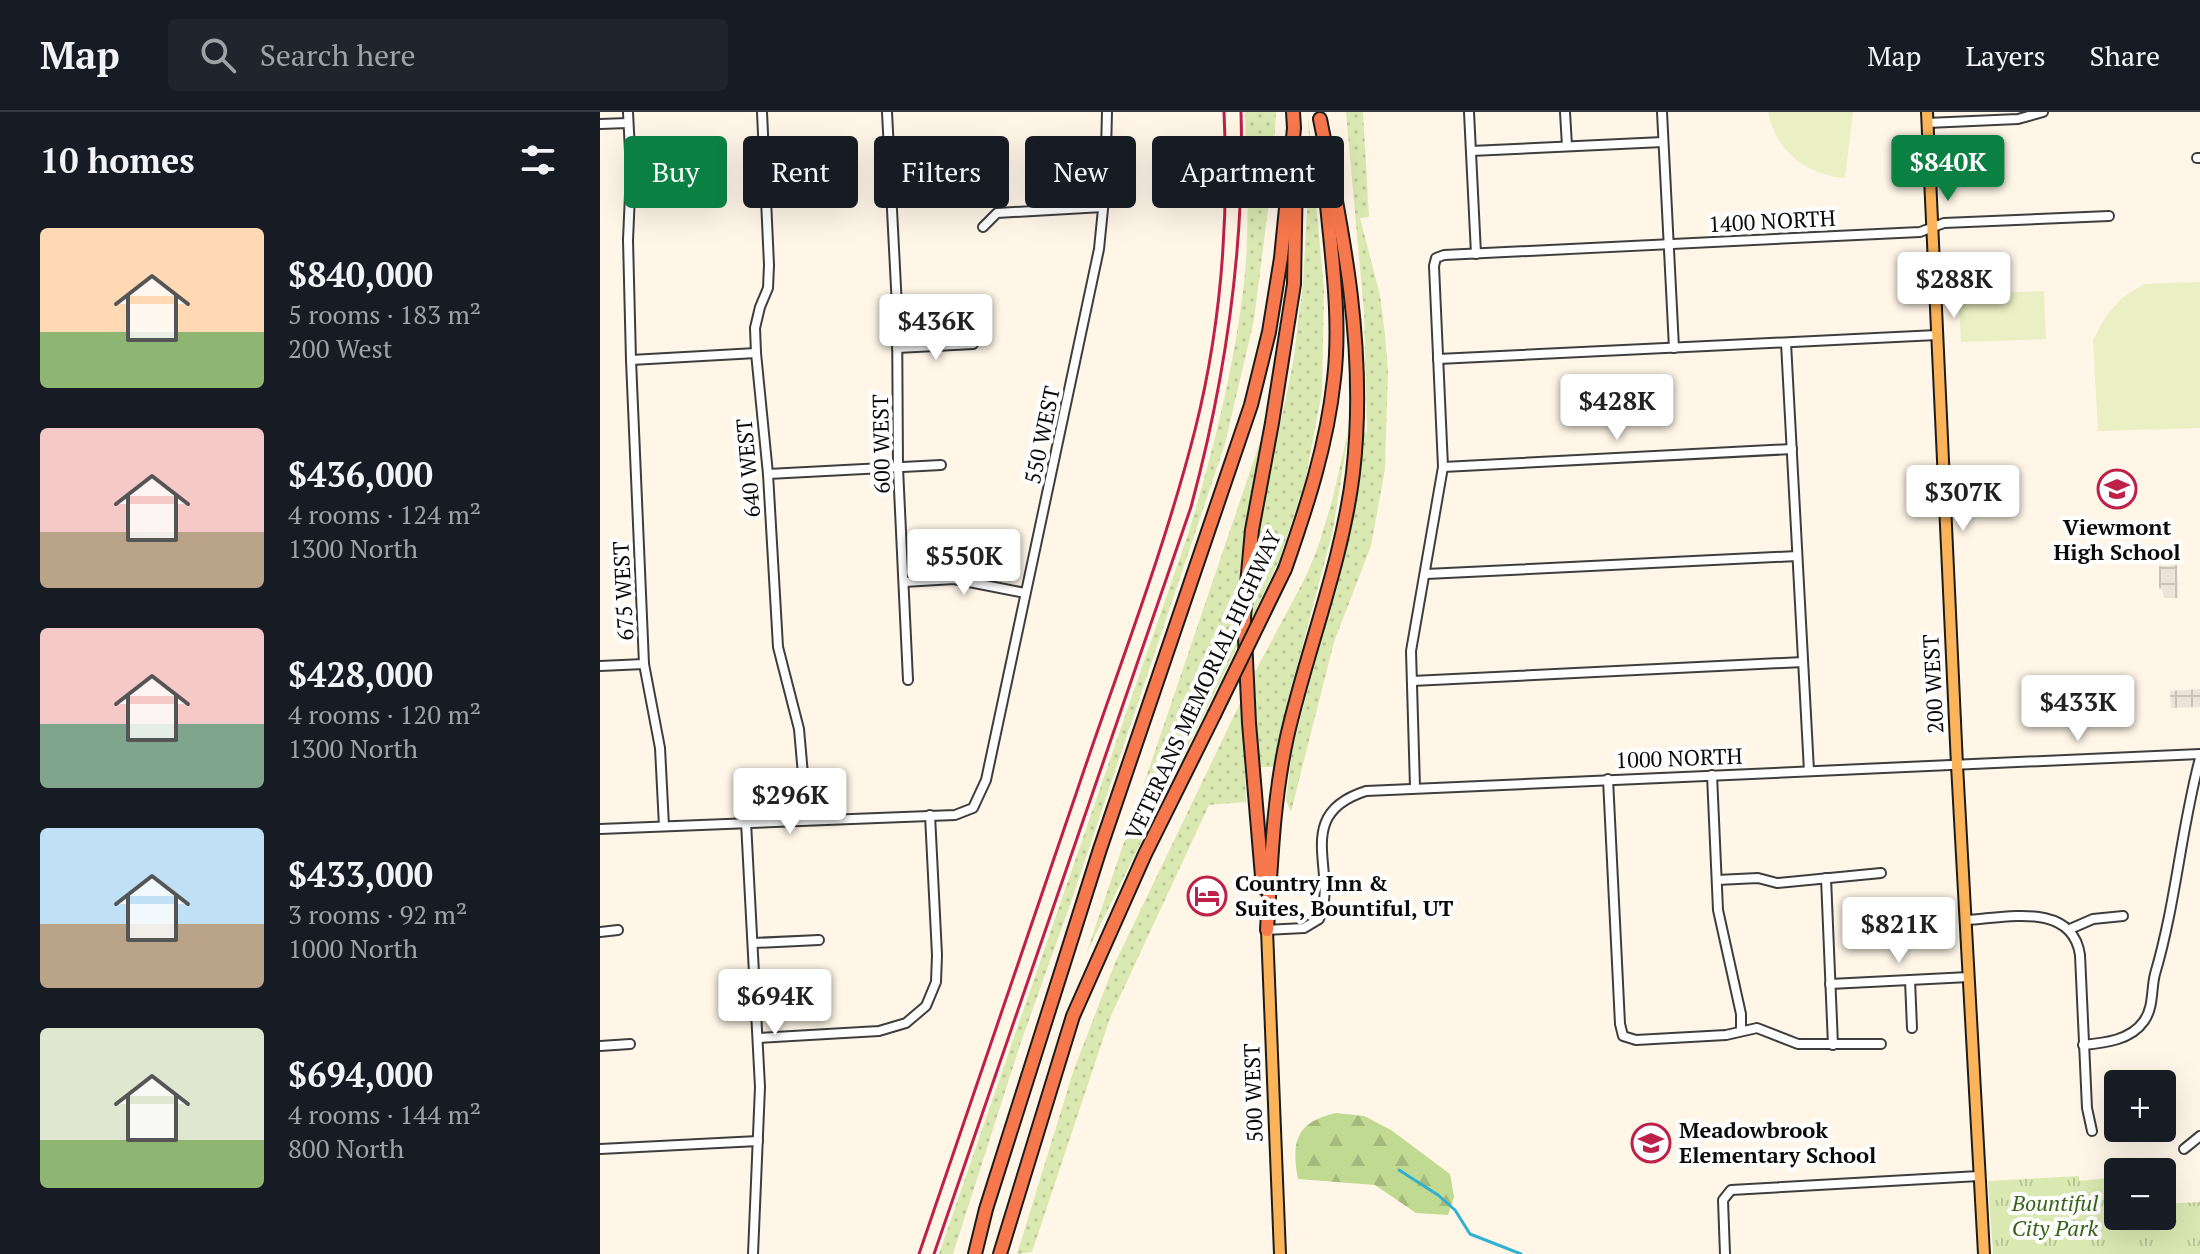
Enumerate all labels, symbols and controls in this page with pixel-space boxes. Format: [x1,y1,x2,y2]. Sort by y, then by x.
search box [168,19,728,91]
text: Map [40,30,120,80]
icon: search [196,33,240,77]
text: Search here [260,35,416,75]
text: Map [1867,37,1921,74]
text: Layers [1965,37,2046,74]
text: Share [2090,37,2160,74]
pin: $840K [1892,135,2004,203]
chip: Buy [624,136,727,208]
chip: Rent [743,136,858,208]
chip: Filters [874,136,1009,208]
chip: New [1025,136,1136,208]
chip: Apartment [1152,136,1344,208]
text: 10 homes [40,138,195,183]
icon: filters [516,138,560,182]
text: $840K [1909,144,1987,178]
street label: 1400 NORTH [1708,203,1836,238]
text: $840,000 [288,252,433,297]
pin: $288K [1898,252,2010,320]
icon: home [104,260,200,356]
text: $288K [1915,261,1993,295]
pin: $436K [880,294,992,362]
text: 5 rooms · 183 m² [288,297,481,331]
text: $436K [897,303,975,337]
text: 200 West [288,331,392,365]
pin: $428K [1561,374,1673,442]
street label: 550 WEST [1017,383,1066,486]
text: $428K [1578,383,1656,417]
street label: 600 WEST [865,394,896,494]
street label: 640 WEST [729,417,766,519]
text: $436,000 [288,452,433,497]
icon: home [104,460,200,556]
pin: $307K [1907,465,2019,533]
school or university icon: Viewmont High School [2096,468,2138,510]
text: $307K [1924,474,2002,508]
text: 4 rooms · 124 m² [288,497,481,531]
place label: Viewmont High School [2053,512,2181,566]
street label: VETERANS MEMORIAL HIGHWAY [1118,524,1288,844]
pin: $550K [908,529,1020,597]
text: 1300 North [288,531,418,565]
text: $550K [925,538,1003,572]
street label: 675 WEST [605,540,640,641]
street label: 200 WEST [1915,633,1950,734]
text: $428,000 [288,652,433,697]
icon: home [104,660,200,756]
pin: $433K [2022,675,2134,743]
text: $433K [2039,684,2117,718]
text: 4 rooms · 120 m² [288,697,481,731]
text: 1300 North [288,731,418,765]
street label: 1000 NORTH [1615,741,1743,774]
pin: $296K [734,768,846,836]
text: $296K [751,777,829,811]
text: $433,000 [288,852,433,897]
icon: home [104,860,200,956]
place label: Country Inn & Suites, Bountiful, UT [1235,868,1454,922]
hotel icon: Country Inn & Suites, Bountiful, UT [1186,875,1228,917]
text: 3 rooms · 92 m² [288,897,467,931]
pin: $821K [1843,897,1955,965]
text: $821K [1860,906,1938,940]
text: 1000 North [288,931,418,965]
pin: $694K [719,969,831,1037]
text: $694K [736,978,814,1012]
street label: 500 WEST [1236,1043,1269,1143]
text: $694,000 [288,1052,433,1097]
icon: home [104,1060,200,1156]
map controls [2104,1070,2176,1230]
button: + [2104,1070,2176,1142]
text: 4 rooms · 144 m² [288,1097,481,1131]
place label: Meadowbrook Elementary School [1679,1115,1876,1169]
school or university icon: Meadowbrook Elementary School [1630,1122,1672,1164]
text: 800 North [288,1131,404,1165]
button: − [2104,1158,2176,1230]
park label: Bountiful City Park [2011,1188,2099,1242]

